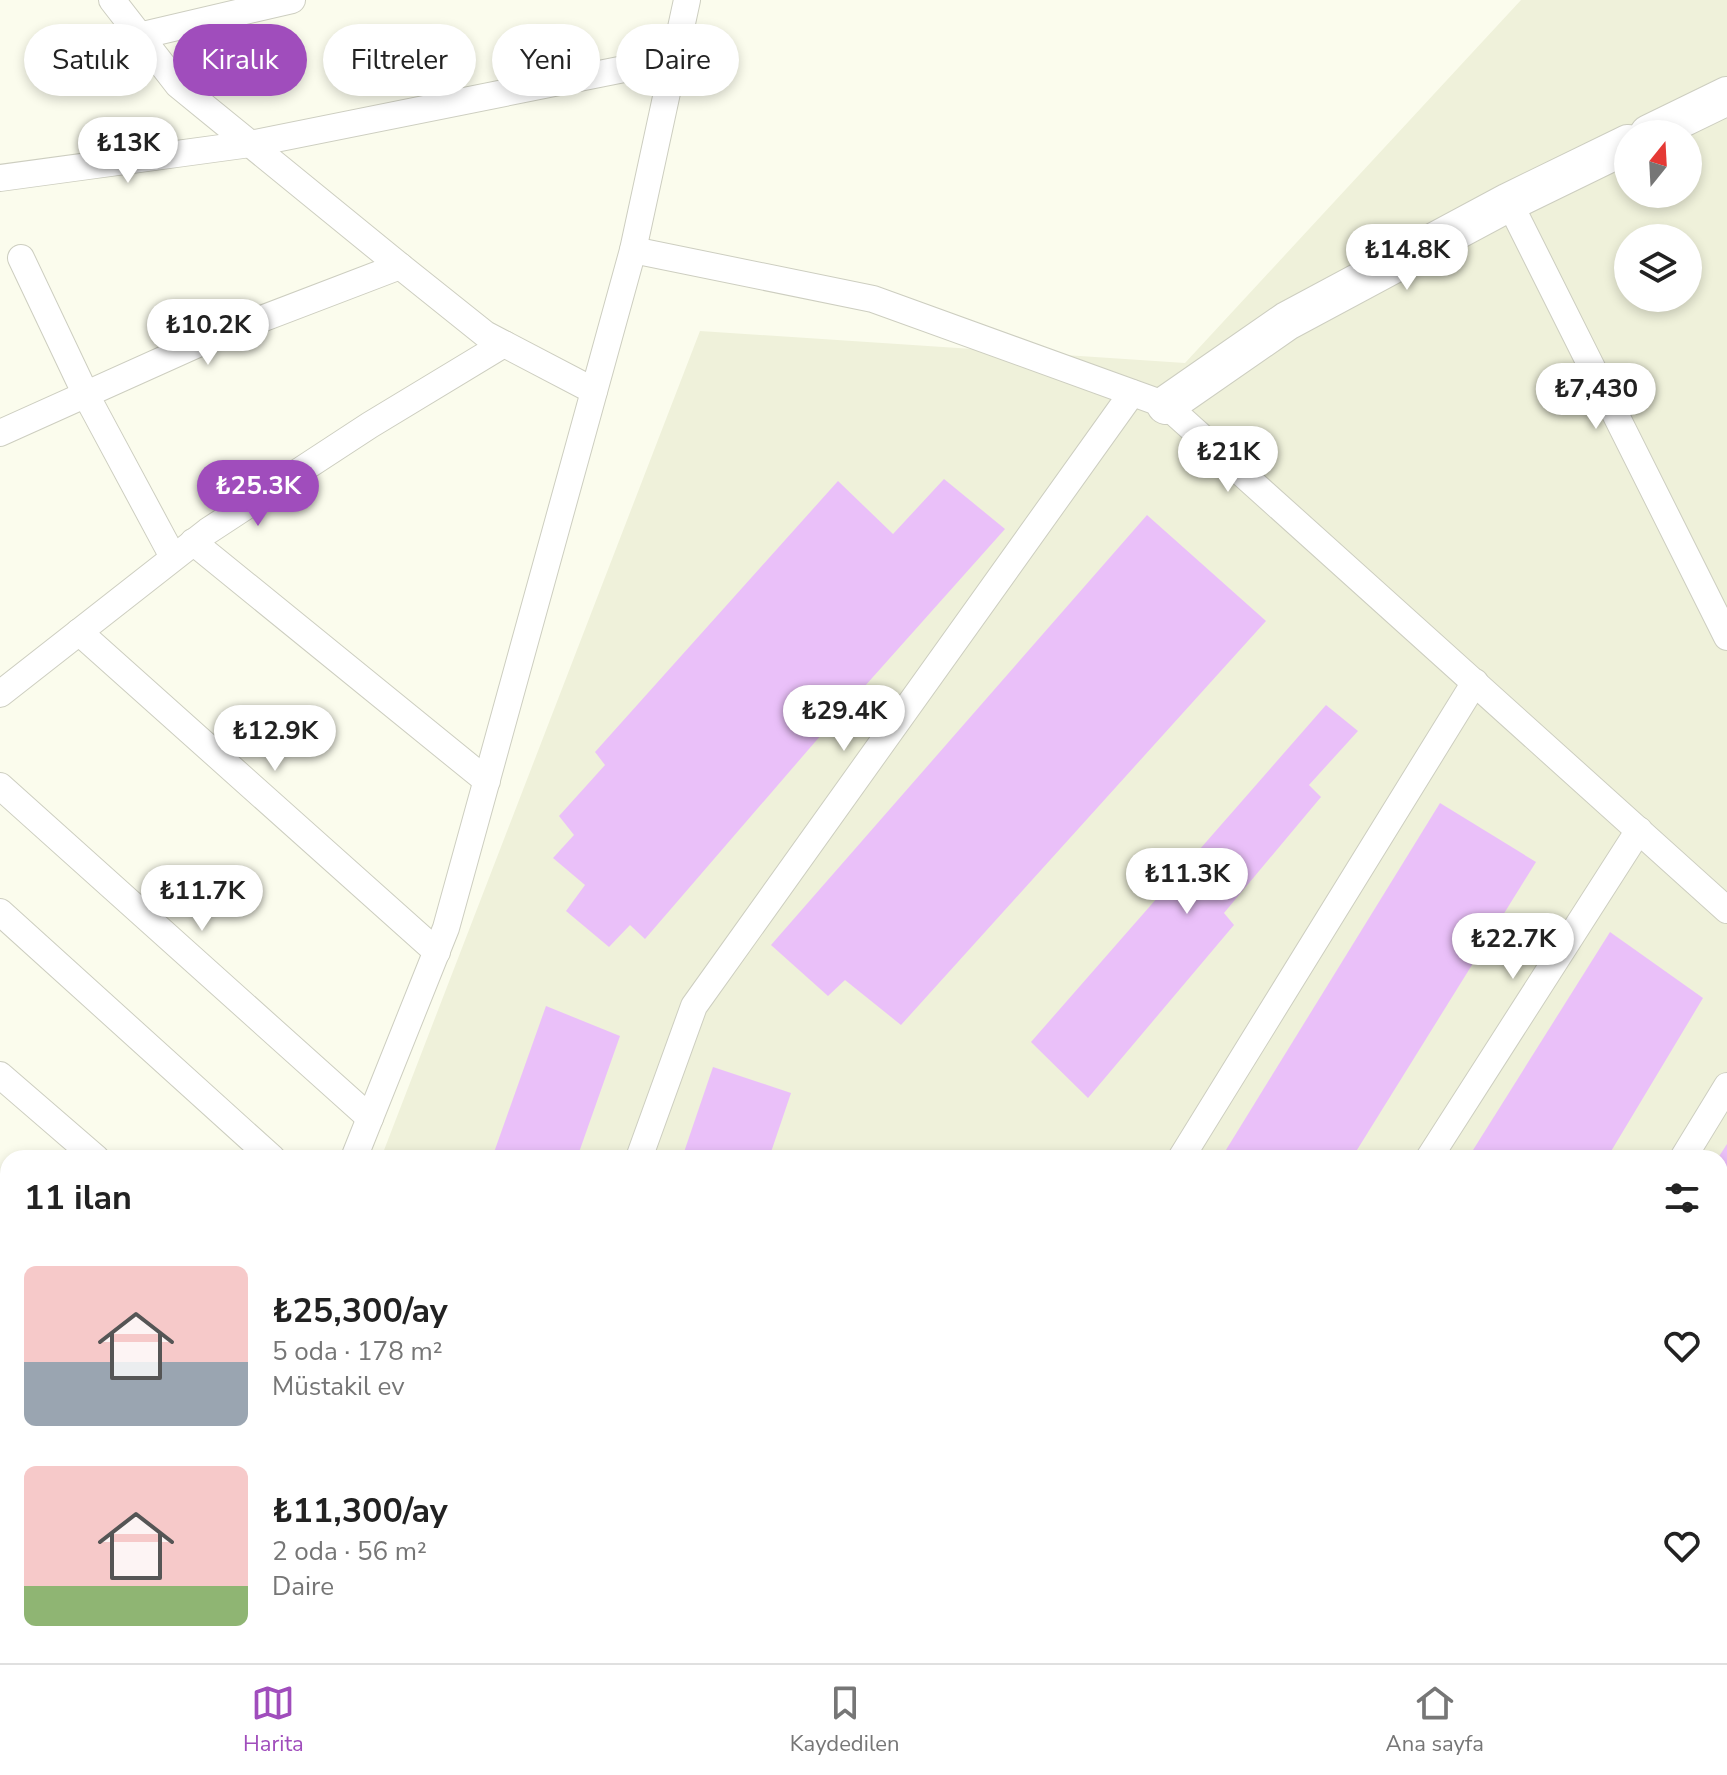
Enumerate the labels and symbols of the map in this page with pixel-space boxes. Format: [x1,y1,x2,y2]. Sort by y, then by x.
pin: ₺13K [81,117,175,185]
north arrow [1614,120,1702,208]
pin: ₺14.8K [1342,224,1472,292]
pin: ₺10.2K [143,299,273,367]
pin: ₺7,430 [1531,363,1661,431]
pin: ₺21K [1181,426,1275,494]
pin: ₺25.3K [193,460,323,528]
pin: ₺29.4K [779,685,909,753]
pin: ₺12.9K [210,705,340,773]
pin: ₺11.3K [1122,848,1252,916]
pin: ₺11.7K [137,865,267,933]
pin: ₺22.7K [1448,913,1578,981]

